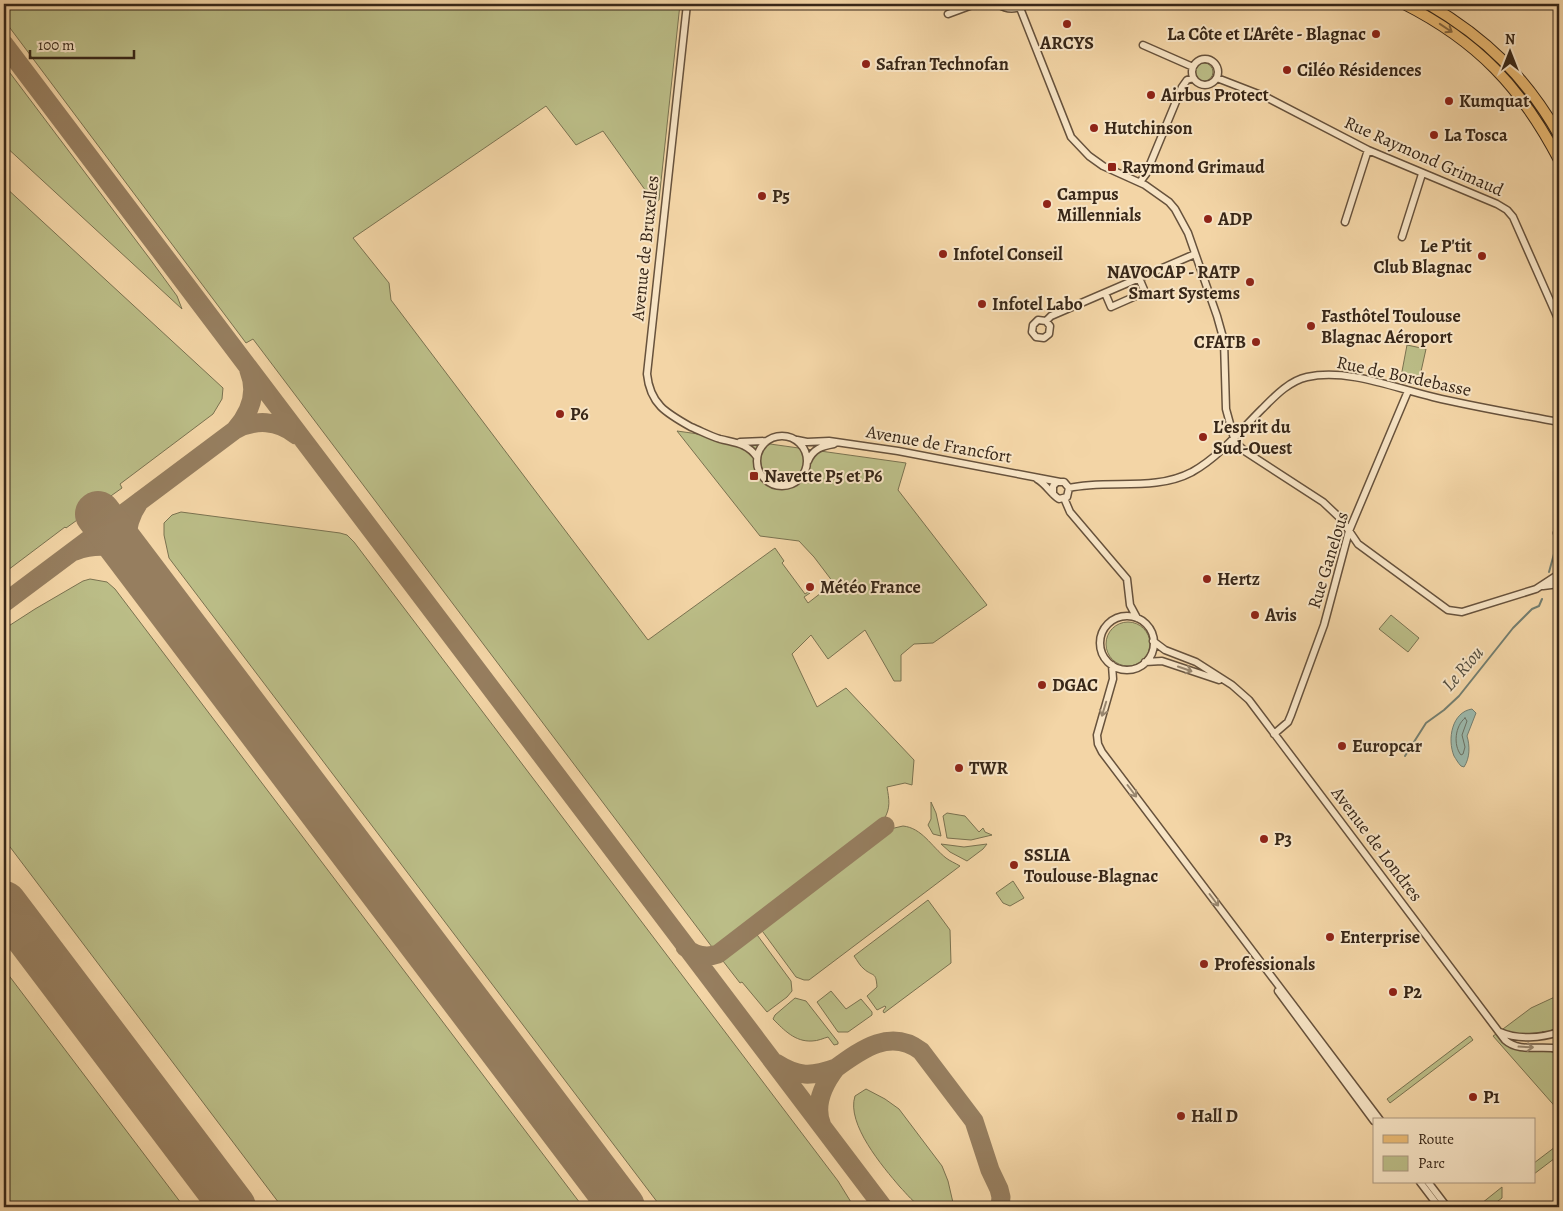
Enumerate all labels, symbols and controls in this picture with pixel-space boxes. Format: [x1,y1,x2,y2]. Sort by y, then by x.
marker: ARCYS [1061,18,1073,30]
place label: La Côte et L'Arête - Blagnac [1167,22,1366,46]
one-way arrow [1439,23,1453,33]
scale bar [30,28,134,60]
marker: La Côte et L'Arête - Blagnac [1370,28,1382,40]
north arrow [1486,28,1536,78]
text: N [1505,30,1515,49]
place label: ARCYS [1039,31,1094,55]
text: 100 m [38,35,75,55]
place label: Safran Technofan [876,52,1009,76]
marker: Safran Technofan [860,58,872,70]
place label: Ciléo Résidences [1297,58,1422,82]
marker: Ciléo Résidences [1281,64,1293,76]
place label: Airbus Protect [1160,83,1269,107]
marker: Airbus Protect [1145,89,1157,101]
place label: Kumquat [1459,89,1529,113]
marker: Kumquat [1443,95,1455,107]
street label: Rue Raymond Grimaud [1341,110,1508,202]
place label: Hutchinson [1104,116,1193,140]
marker: Hutchinson [1088,122,1100,134]
place label: La Tosca [1444,123,1508,147]
marker: La Tosca [1428,129,1440,141]
place label: Raymond Grimaud [1122,155,1265,179]
marker: Raymond Grimaud [1106,161,1118,173]
street label: Avenue de Bruxelles [625,174,665,323]
place label: Campus Millennials [1057,182,1141,227]
place label: P5 [772,184,790,208]
marker: P5 [756,190,768,202]
marker: Campus Millennials [1041,198,1053,210]
place label: ADP [1217,207,1253,231]
marker: ADP [1202,213,1214,225]
place label: Le P'tit Club Blagnac [1373,234,1472,279]
place label: Infotel Conseil [953,242,1063,266]
marker: Infotel Conseil [937,248,949,260]
marker: Le P'tit Club Blagnac [1476,250,1488,262]
place label: NAVOCAP - RATP Smart Systems [1107,260,1241,305]
marker: NAVOCAP - RATP Smart Systems [1244,276,1256,288]
place label: Infotel Labo [992,292,1083,316]
marker: Infotel Labo [976,298,988,310]
place label: Fasthôtel Toulouse Blagnac Aéroport [1321,304,1461,349]
marker: Fasthôtel Toulouse Blagnac Aéroport [1305,320,1317,332]
place label: CFATB [1194,330,1246,354]
marker: CFATB [1250,336,1262,348]
street label: Rue de Bordebasse [1334,350,1474,402]
place label: P6 [570,402,589,426]
marker: P6 [554,408,566,420]
place label: L'esprit du Sud-Ouest [1213,415,1292,460]
street label: Avenue de Francfort [863,419,1014,469]
marker: L'esprit du Sud-Ouest [1197,431,1209,443]
place label: Navette P5 et P6 [764,464,883,488]
marker: Navette P5 et P6 [748,470,760,482]
street label: Rue Ganelous [1302,509,1354,611]
place label: Hertz [1217,567,1260,591]
marker: Hertz [1201,573,1213,585]
place label: Météo France [820,575,921,599]
marker: Météo France [804,581,816,593]
place label: Avis [1264,603,1297,627]
marker: Avis [1249,609,1261,621]
water label: Le Riou [1436,640,1490,697]
one-way arrow [1177,665,1192,674]
place label: DGAC [1052,673,1098,697]
marker: DGAC [1036,679,1048,691]
one-way arrow [1098,701,1108,717]
place label: Europcar [1352,734,1423,758]
marker: Europcar [1336,740,1348,752]
place label: TWR [969,756,1009,780]
marker: TWR [953,762,965,774]
street label: Avenue de Londres [1325,781,1428,906]
one-way arrow [1126,784,1137,797]
place label: P3 [1274,827,1292,851]
marker: P3 [1258,833,1270,845]
place label: SSLIA Toulouse-Blagnac [1024,843,1159,888]
marker: SSLIA Toulouse-Blagnac [1008,859,1020,871]
one-way arrow [1209,893,1220,906]
place label: Enterprise [1340,925,1420,949]
marker: Enterprise [1324,931,1336,943]
place label: Professionals [1214,952,1315,976]
marker: Professionals [1198,958,1210,970]
place label: P2 [1403,980,1422,1004]
marker: P2 [1387,986,1399,998]
one-way arrow [1518,1042,1534,1051]
place label: P1 [1483,1085,1500,1109]
marker: P1 [1467,1091,1479,1103]
place label: Hall D [1191,1104,1238,1128]
marker: Hall D [1175,1110,1187,1122]
legend [1373,1118,1536,1184]
text: Route [1418,1129,1454,1149]
text: Parc [1418,1153,1445,1173]

